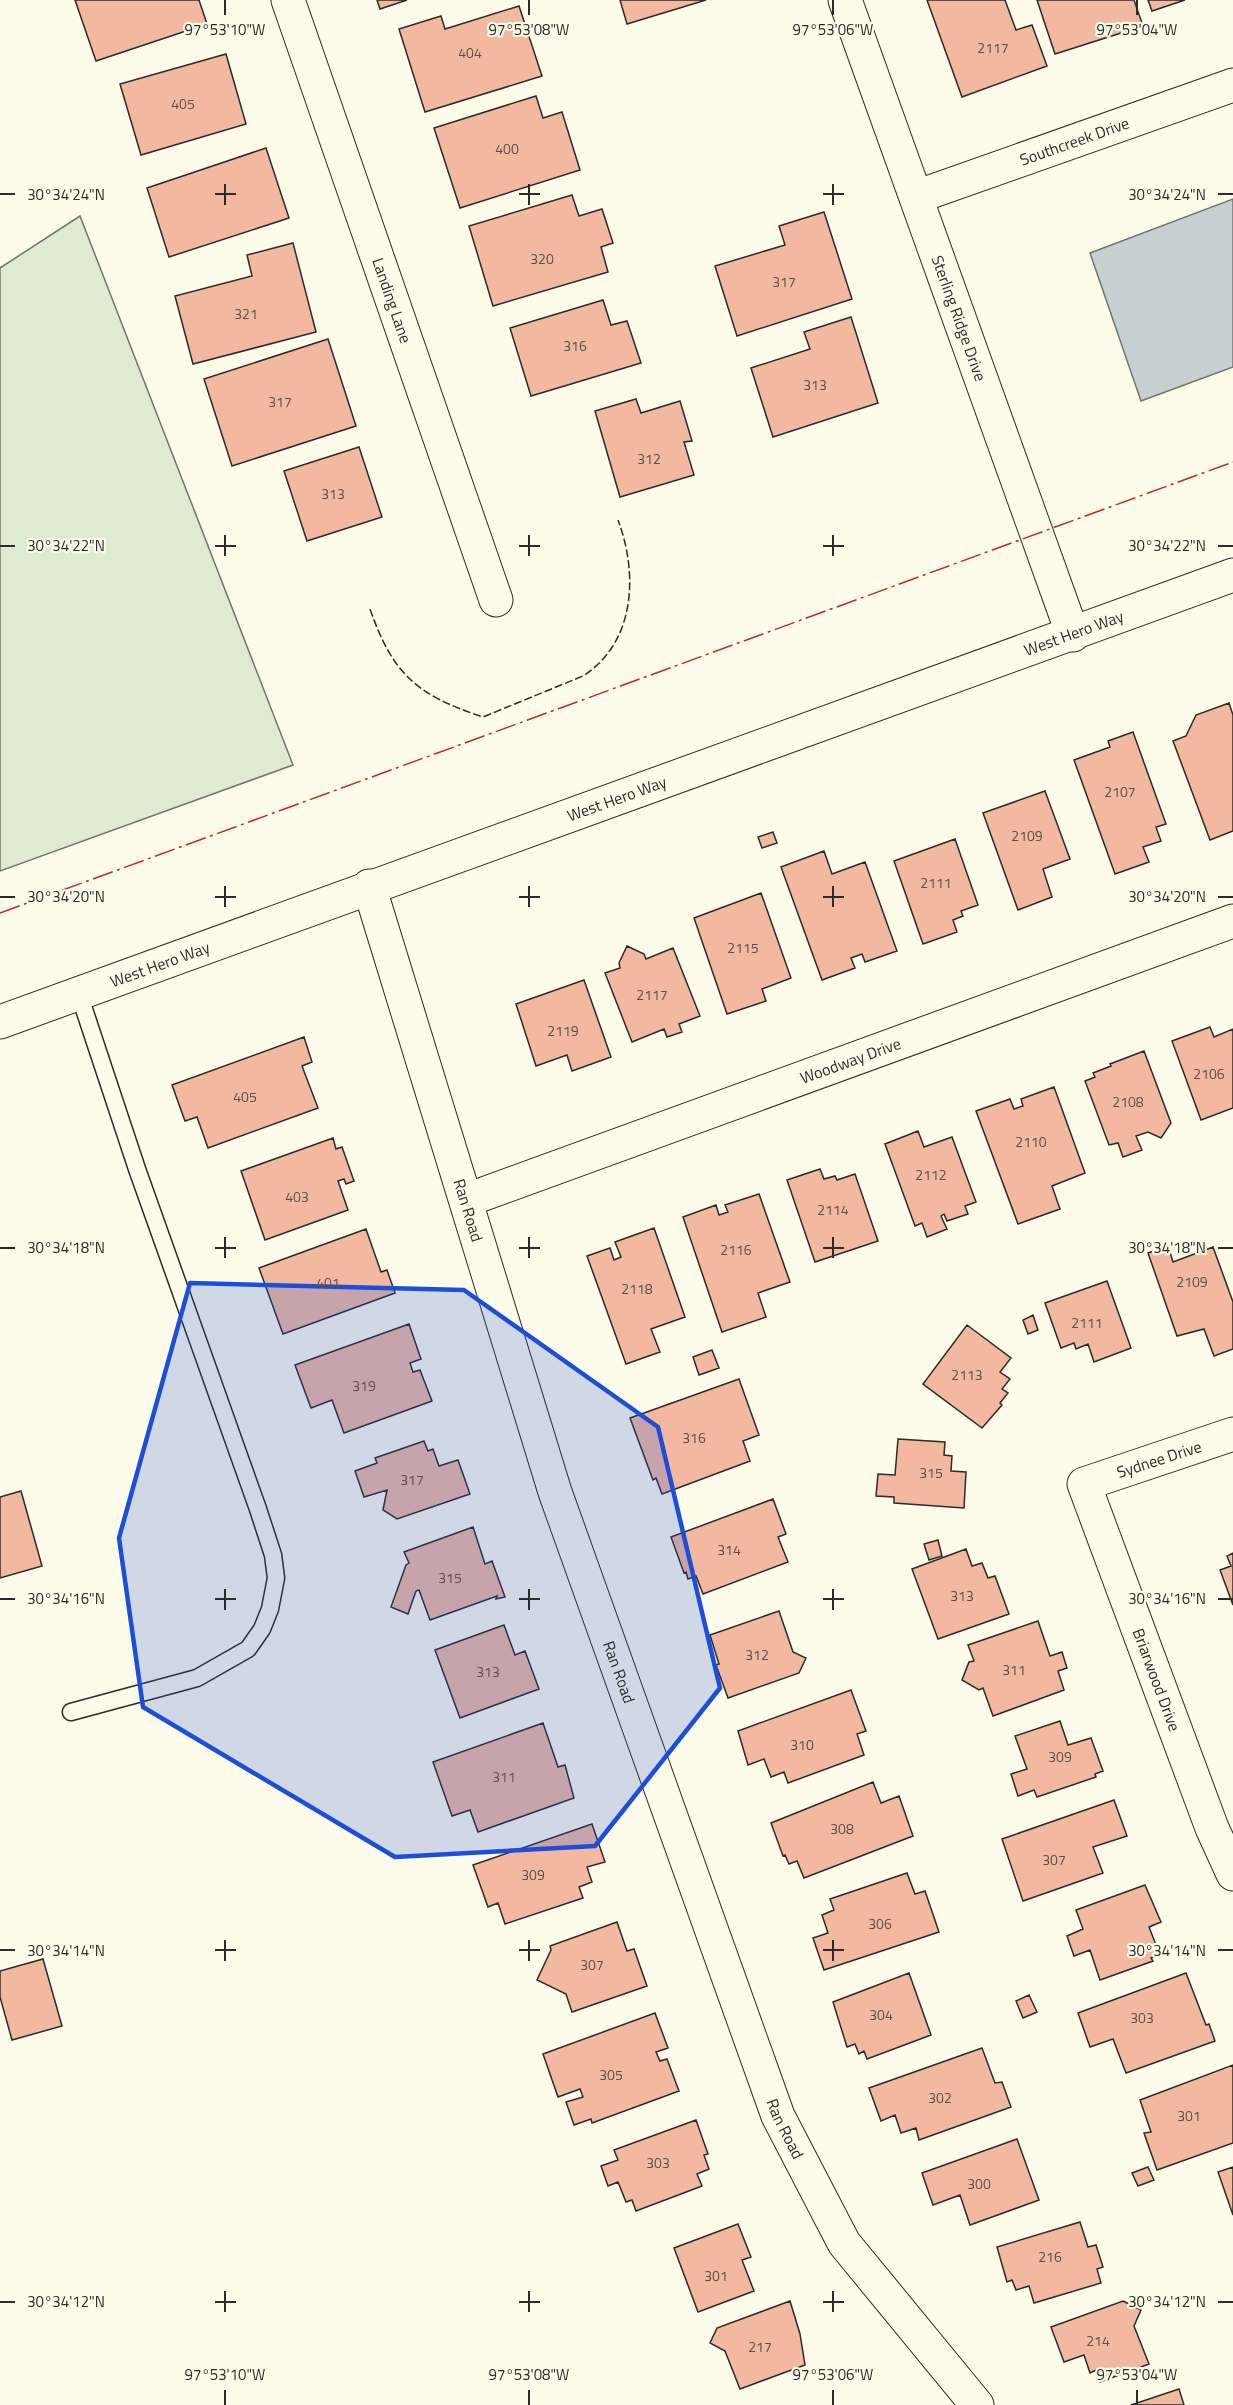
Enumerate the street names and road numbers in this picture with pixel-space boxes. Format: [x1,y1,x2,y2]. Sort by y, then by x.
street label: Southcreek Drive [1016,111,1132,171]
street label: Sterling Ridge Drive [926,252,993,384]
street label: Landing Lane [366,254,418,346]
street label: West Hero Way [1020,604,1127,662]
street label: West Hero Way [564,769,670,827]
street label: West Hero Way [107,935,213,993]
street label: Woodway Drive [797,1031,904,1090]
street label: Ran Road [448,1176,489,1245]
street label: Sydnee Drive [1114,1434,1204,1484]
street label: Briarwood Drive [1127,1625,1187,1735]
street label: Ran Road [597,1637,641,1706]
street label: Ran Road [761,2095,810,2163]

